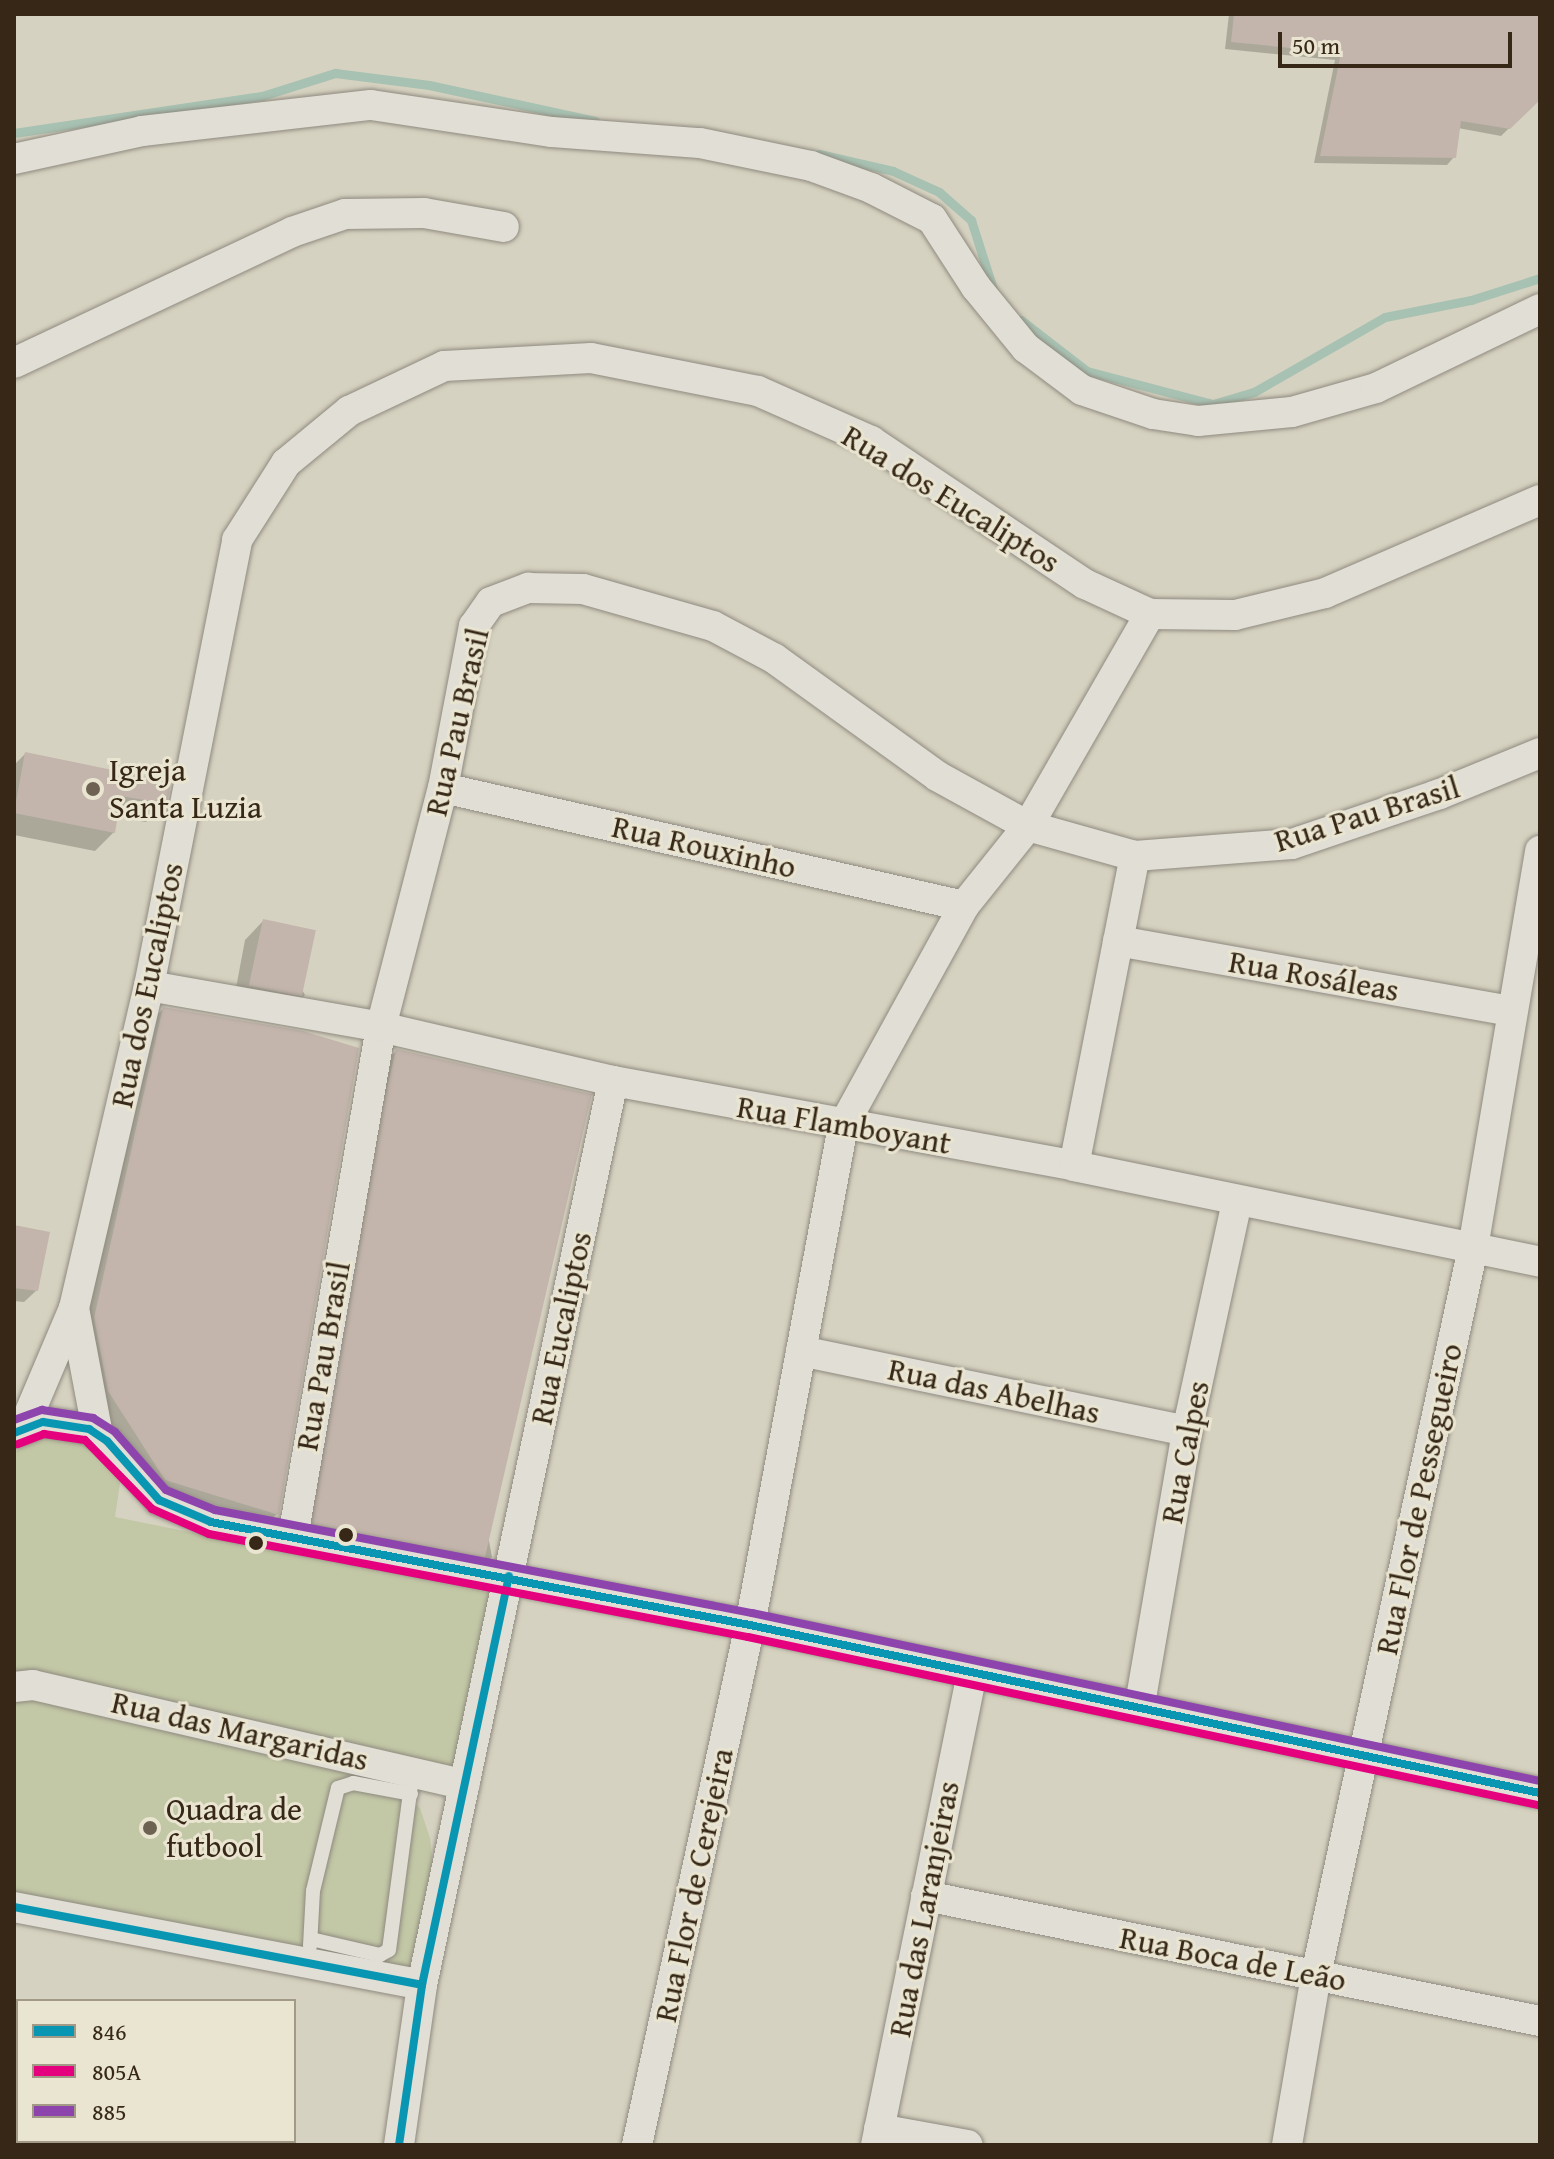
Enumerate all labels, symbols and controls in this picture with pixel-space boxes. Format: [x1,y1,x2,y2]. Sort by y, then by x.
scale bar [1282,16,1516,66]
text: 50 m [1292,28,1340,63]
street label: Rua dos Eucaliptos [835,417,1067,581]
street label: Rua Pau Brasil [417,624,497,820]
place label: Igreja Santa Luzia [109,752,262,827]
street label: Rua Pau Brasil [1270,768,1464,860]
marker: Igreja Santa Luzia [84,780,102,798]
street label: Rua Rouxinho [608,807,800,887]
street label: Rua dos Eucaliptos [102,859,192,1111]
street label: Rua Rosáleas [1226,942,1402,1010]
street label: Rua Flamboyant [734,1087,954,1163]
street label: Rua Eucaliptos [522,1228,600,1428]
street label: Rua Pau Brasil [287,1258,359,1454]
street label: Rua Flor de Pessegueiro [1367,1340,1471,1658]
street label: Rua das Abelhas [885,1350,1103,1432]
street label: Rua Calpes [1152,1377,1218,1527]
unlabelled marker [338,1527,354,1543]
unlabelled marker [248,1535,264,1551]
street label: Rua das Margaridas [108,1683,372,1779]
street label: Rua Flor de Cerejeira [646,1745,742,2025]
street label: Rua das Laranjeiras [880,1778,968,2040]
place label: Quadra de futbool [166,1791,302,1866]
marker: Quadra de futbool [141,1819,159,1837]
street label: Rua Boca de Leão [1116,1918,1350,2000]
legend [16,1999,296,2143]
text: 846 [92,2014,127,2049]
text: 805A [92,2054,141,2089]
text: 885 [92,2094,127,2129]

